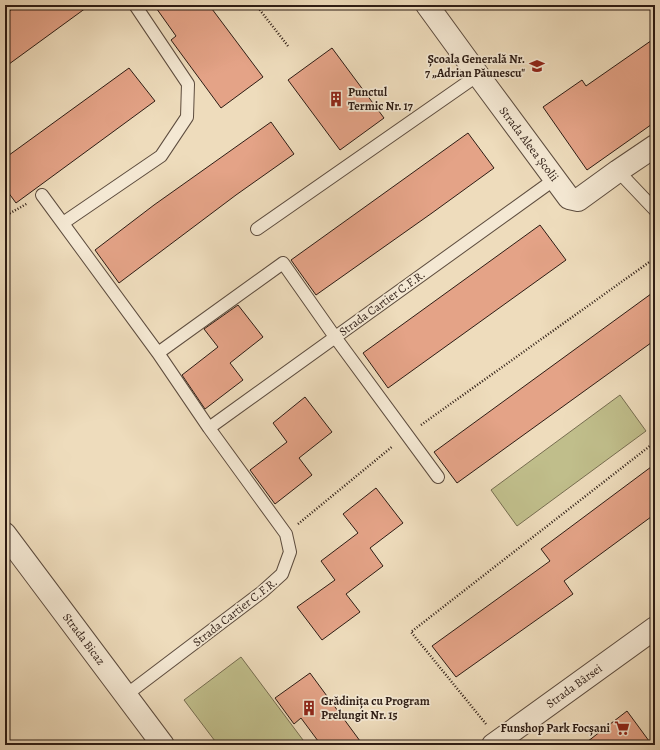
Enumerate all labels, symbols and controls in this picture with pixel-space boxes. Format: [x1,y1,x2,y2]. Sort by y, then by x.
place label: Școala Generală Nr. 7 „Adrian Păunescu" [425,51,525,81]
school or university icon: Școala Generală Nr. 7 „Adrian Păunescu" [528,57,546,75]
place label: Punctul Termic Nr. 17 [348,84,414,114]
building icon: Punctul Termic Nr. 17 [327,90,345,108]
street label: Strada Aleea Școlii [496,103,562,185]
street label: Strada Cartier C.F.R. [336,266,428,340]
street label: Strada Cartier C.F.R. [189,574,281,650]
street label: Strada Bicaz [59,610,109,668]
street label: Strada Bârsei [543,660,605,712]
place label: Grădinița cu Program Prelungit Nr. 15 [321,693,430,723]
building icon: Grădinița cu Program Prelungit Nr. 15 [300,699,318,717]
supermarket icon: Funshop Park Focșani [613,719,631,737]
place label: Funshop Park Focșani [501,720,610,736]

